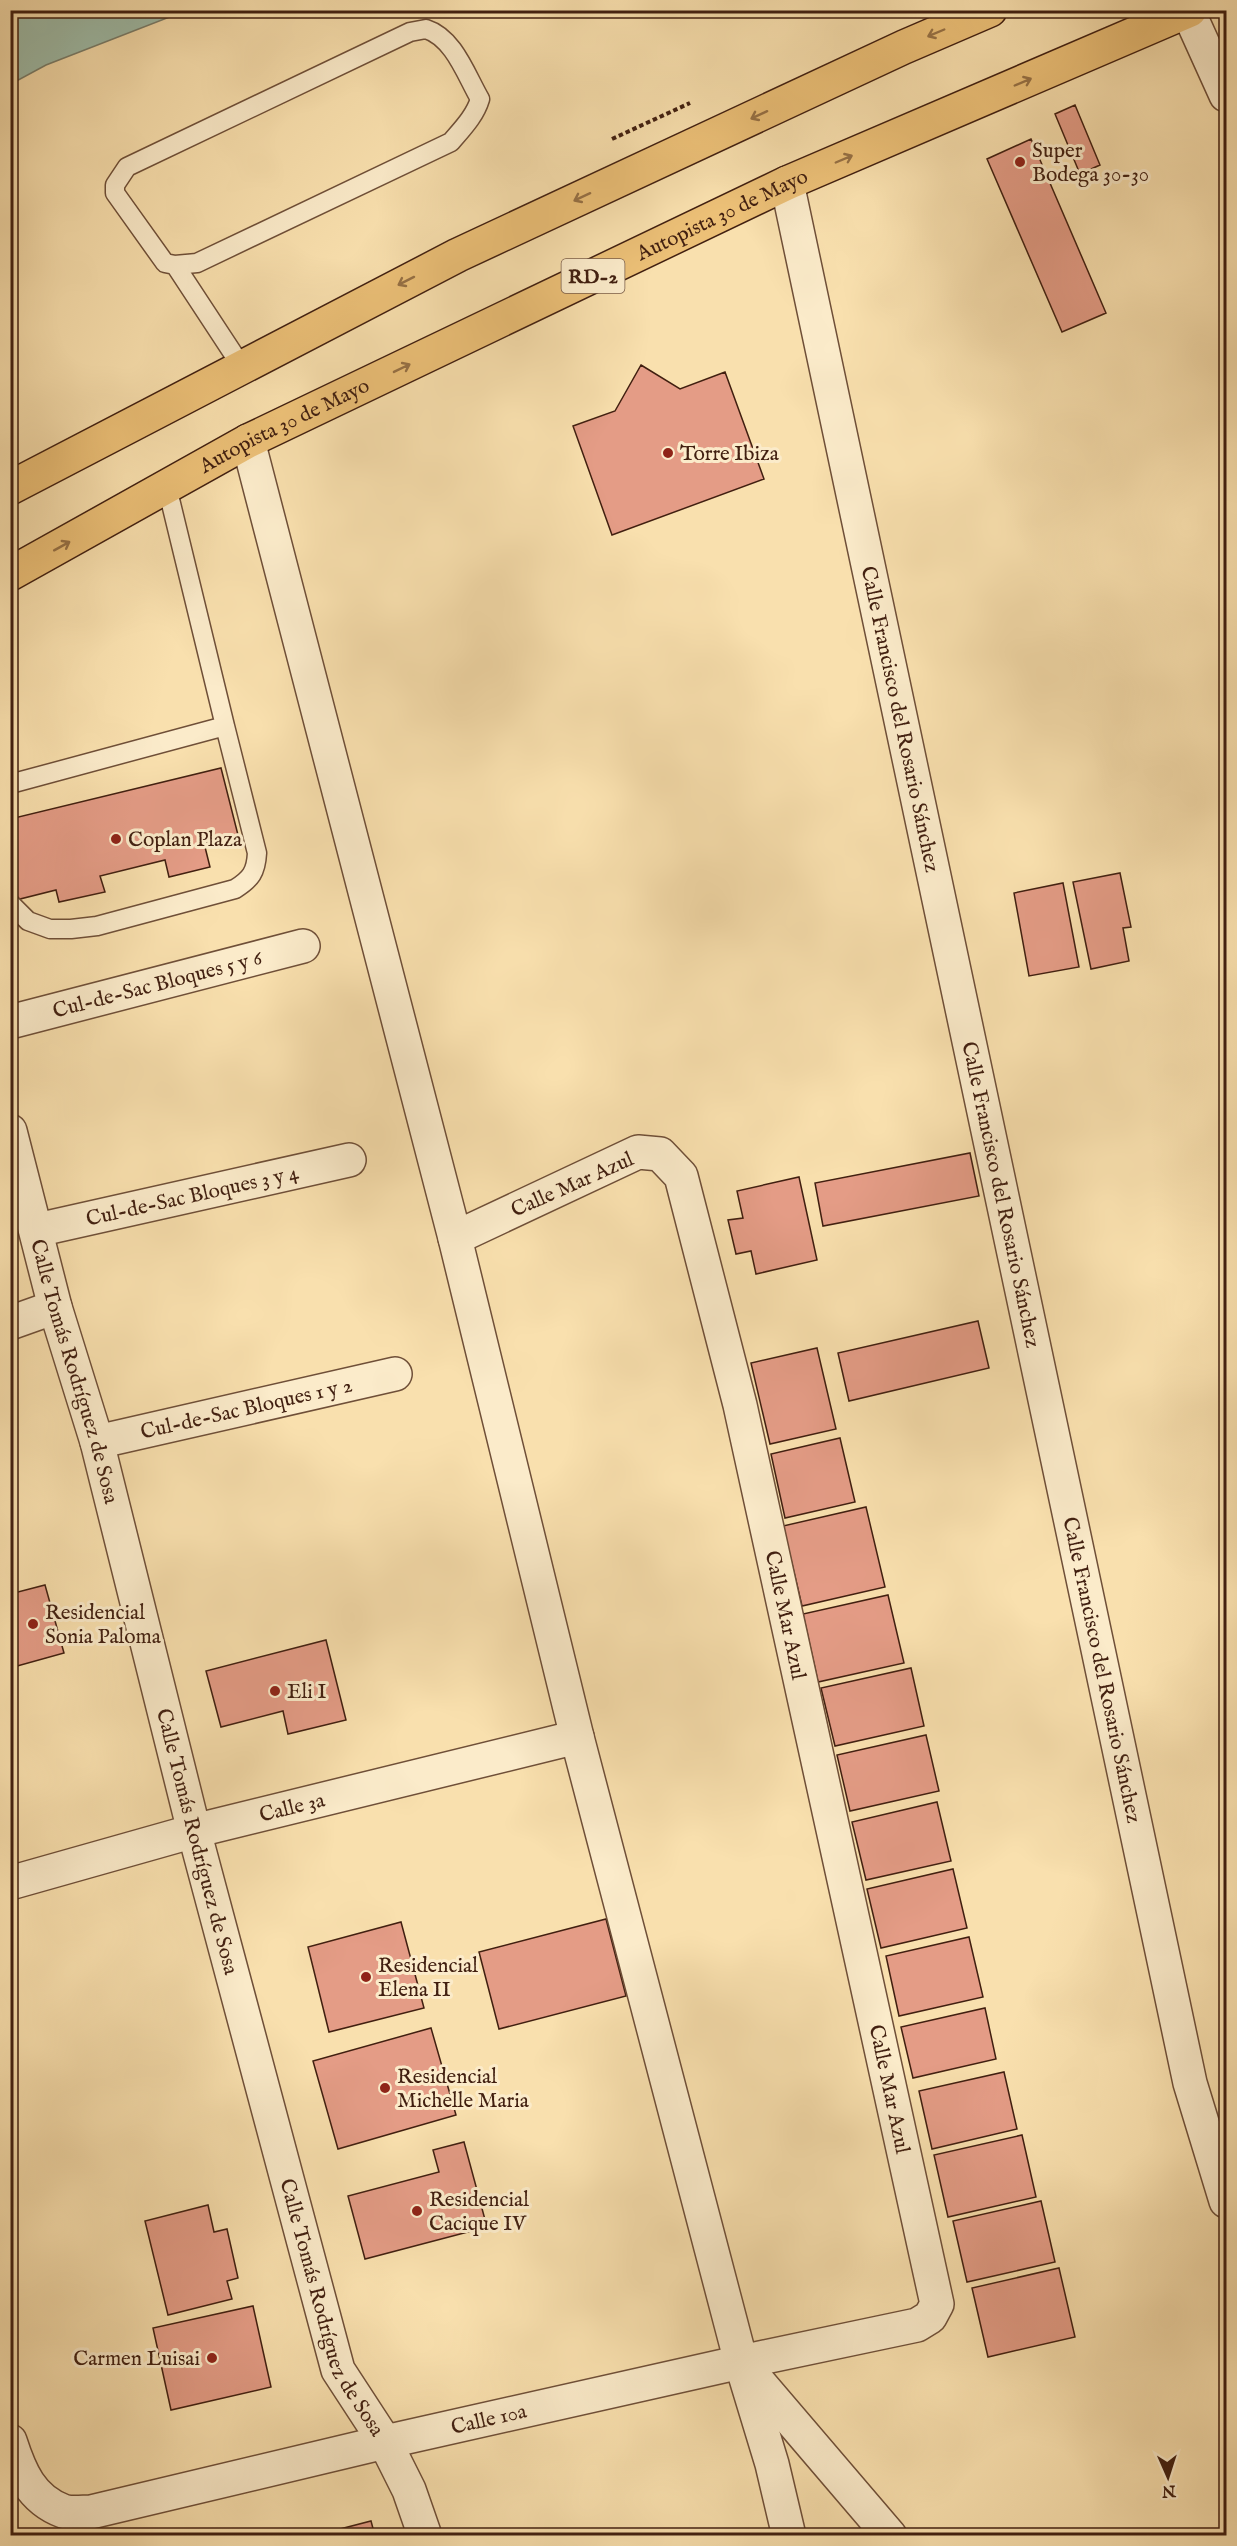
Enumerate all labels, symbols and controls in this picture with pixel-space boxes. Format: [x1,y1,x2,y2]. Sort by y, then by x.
one-way arrow [927,29,945,40]
one-way arrow [1013,76,1032,87]
one-way arrow [750,109,768,121]
place label: Super Bodega 30-30 [1032,138,1149,189]
one-way arrow [834,153,852,164]
marker: Super Bodega 30-30 [1013,155,1027,169]
street label: Autopista 30 de Mayo [632,164,812,268]
one-way arrow [573,191,591,203]
road number: RD-2 [562,259,624,293]
one-way arrow [397,276,415,288]
one-way arrow [392,361,410,373]
street label: Autopista 30 de Mayo [194,373,374,481]
place label: Torre Ibiza [680,441,780,468]
marker: Torre Ibiza [661,446,675,460]
one-way arrow [52,540,70,551]
street label: Calle Francisco del Rosario Sánchez [854,564,945,875]
place label: Coplan Plaza [128,827,243,854]
marker: Coplan Plaza [109,832,123,846]
street label: Cul-de-Sac Bloques 5 y 6 [50,945,266,1025]
street label: Calle Francisco del Rosario Sánchez [954,1039,1046,1351]
street label: Calle Mar Azul [507,1146,638,1224]
street label: Cul-de-Sac Bloques 3 y 4 [84,1160,302,1234]
street label: Calle Tomás Rodríguez de Sosa [23,1237,124,1508]
street label: Cul-de-Sac Bloques 1 y 2 [138,1372,355,1447]
street label: Calle Francisco del Rosario Sánchez [1055,1515,1147,1826]
street label: Calle Mar Azul [758,1548,811,1683]
place label: Residencial Sonia Paloma [45,1600,162,1651]
marker: Residencial Sonia Paloma [26,1617,40,1631]
place label: Eli I [287,1679,327,1706]
marker: Eli I [268,1684,282,1698]
street label: Calle Tomás Rodríguez de Sosa [149,1706,244,1979]
street label: Calle 3a [257,1787,329,1829]
place label: Residencial Elena II [378,1953,478,2004]
marker: Residencial Elena II [359,1970,373,1984]
street label: Calle Mar Azul [862,2022,915,2157]
place label: Residencial Michelle Maria [397,2064,530,2115]
marker: Residencial Michelle Maria [378,2081,392,2095]
street label: Calle Tomás Rodríguez de Sosa [272,2176,390,2443]
place label: Residencial Cacique IV [429,2187,529,2238]
marker: Residencial Cacique IV [410,2204,424,2218]
place label: Carmen Luisai [73,2346,200,2373]
marker: Carmen Luisai [205,2351,219,2365]
street label: Calle 10a [449,2398,530,2442]
north arrow [1138,2447,1198,2507]
text: N [1161,2480,1177,2500]

